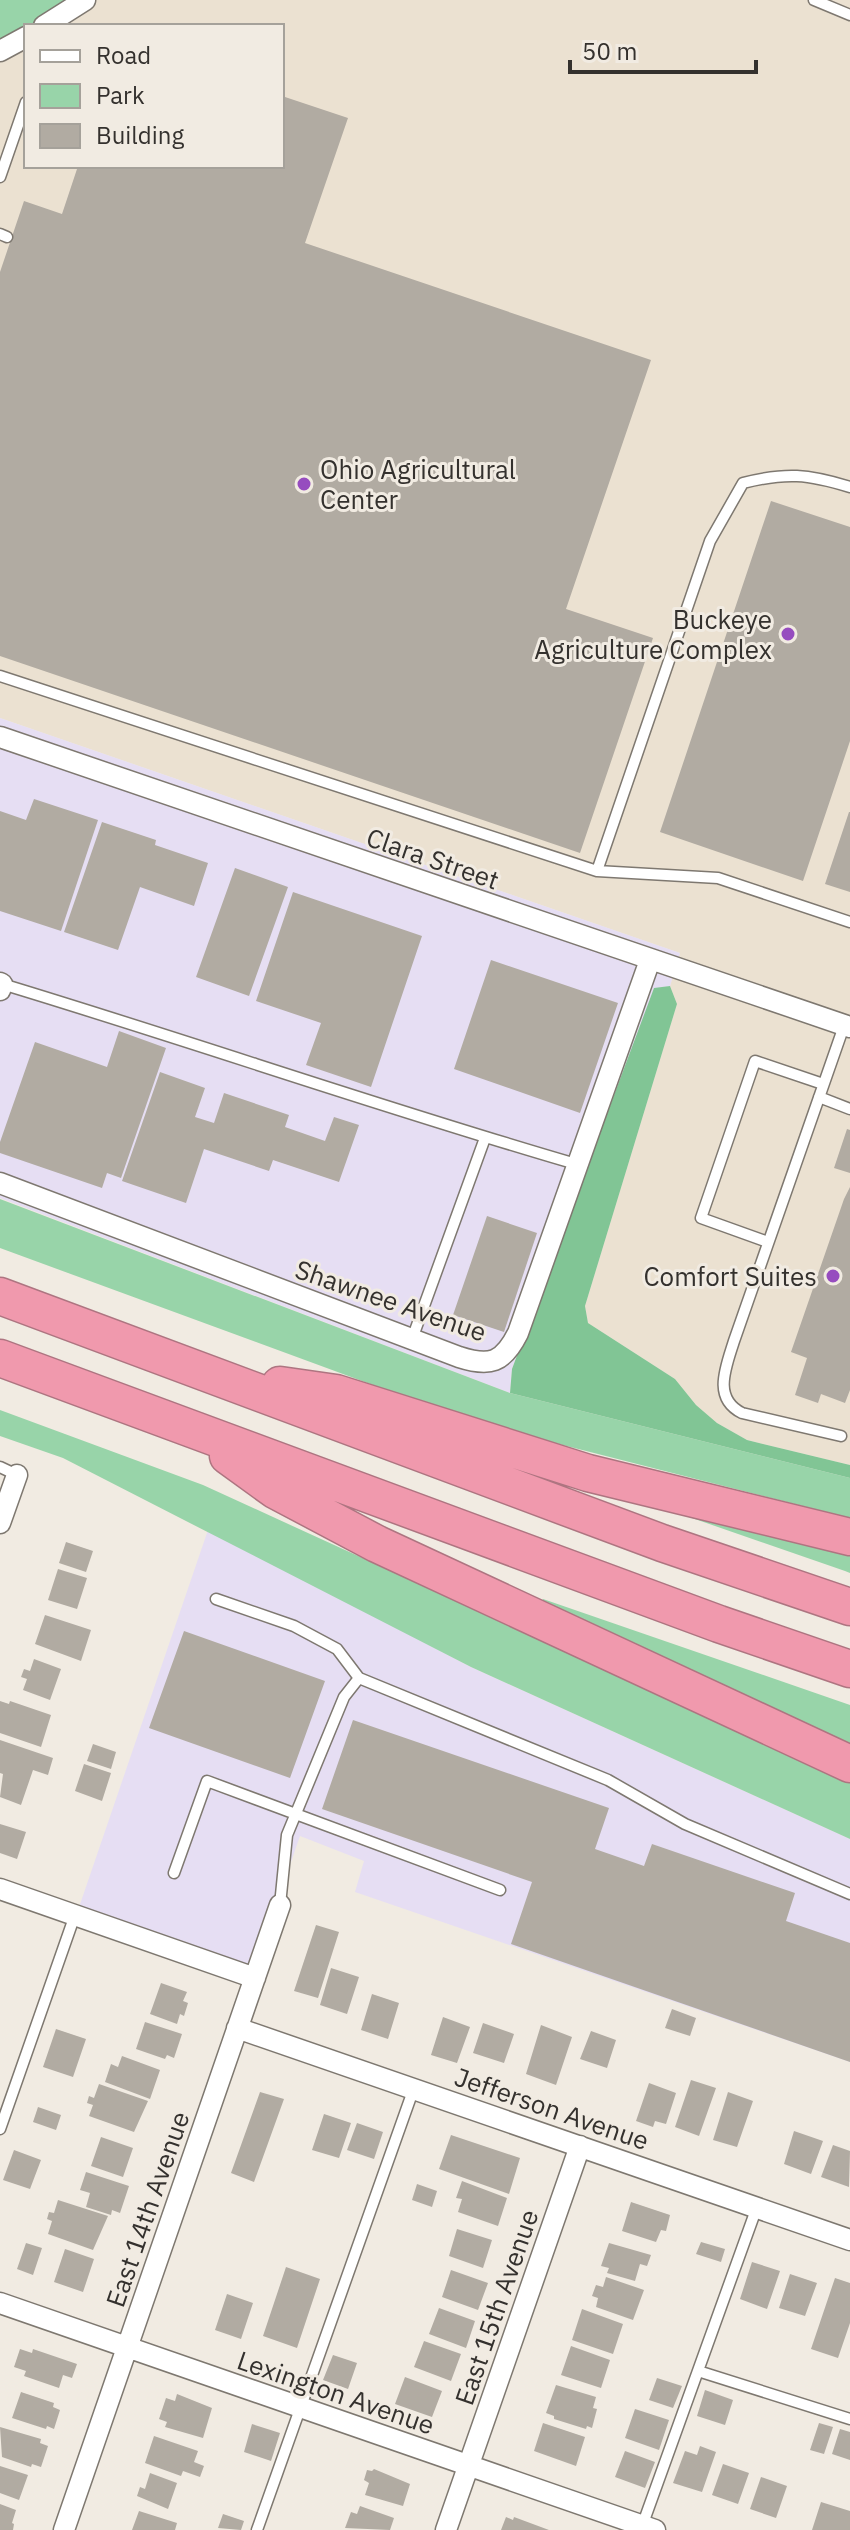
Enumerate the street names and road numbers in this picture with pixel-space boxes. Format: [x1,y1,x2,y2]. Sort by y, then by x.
street label: Clara Street [362,819,504,897]
street label: Shawnee Avenue [291,1251,491,1349]
street label: Jefferson Avenue [450,2059,654,2157]
street label: East 14th Avenue [98,2107,196,2311]
street label: East 15th Avenue [447,2205,545,2409]
street label: Lexington Avenue [233,2342,439,2442]

